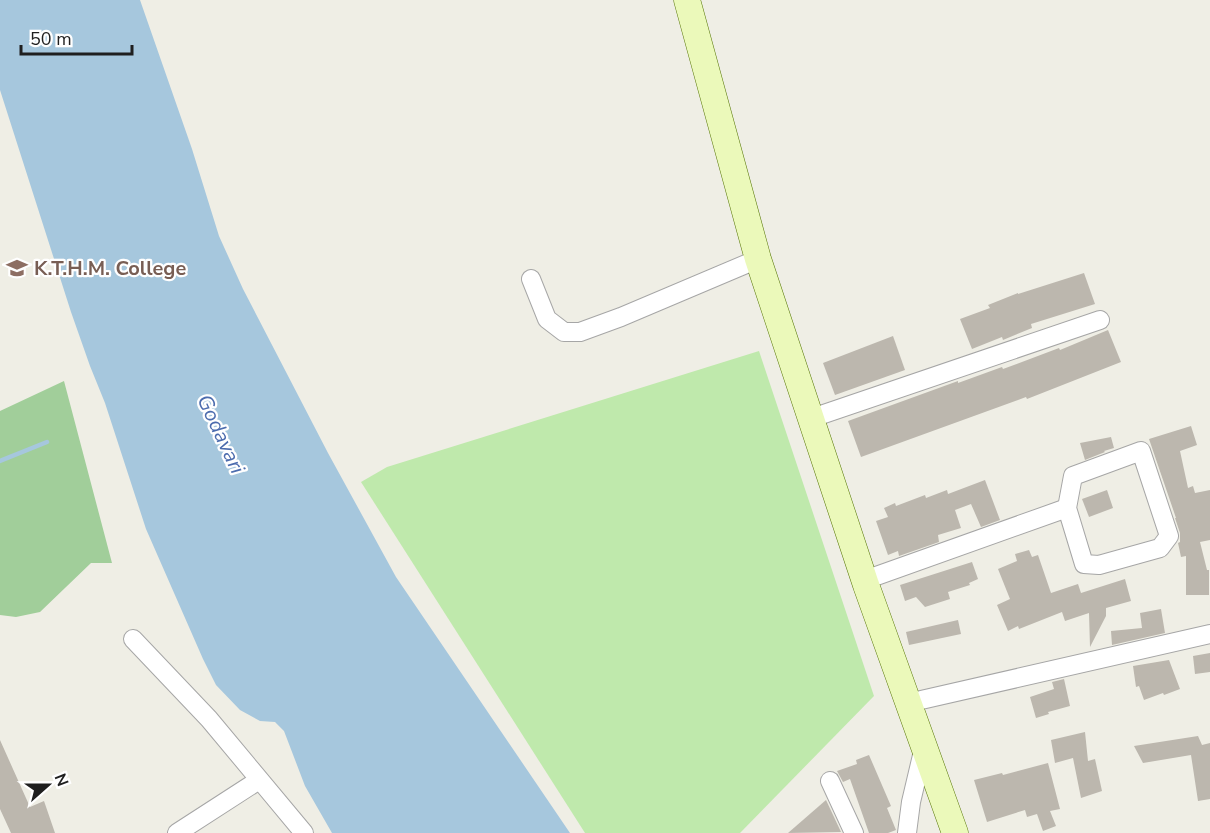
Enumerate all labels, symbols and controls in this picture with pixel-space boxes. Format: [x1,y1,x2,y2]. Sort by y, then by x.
scale bar [21,18,132,56]
text: 50 m [30,27,72,51]
place label: K.T.H.M. College [34,255,186,282]
school or university icon: K.T.H.M. College [5,256,29,280]
water label: Godavari [190,390,252,479]
north arrow [18,755,78,815]
text: N [49,770,73,790]

